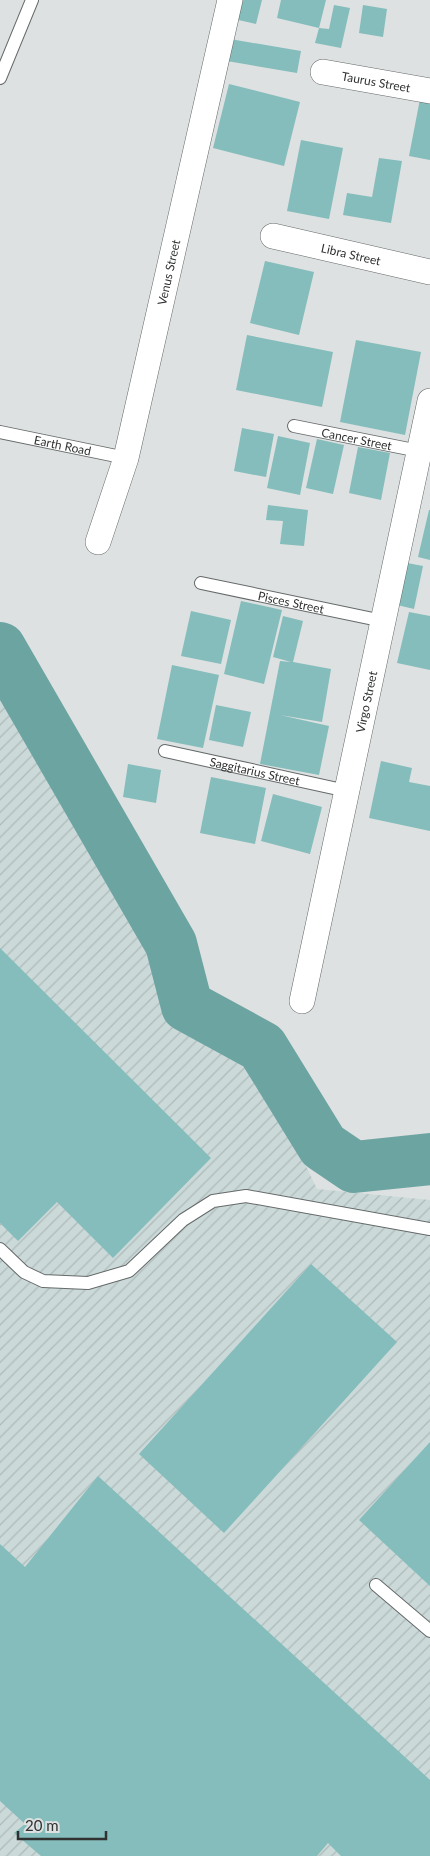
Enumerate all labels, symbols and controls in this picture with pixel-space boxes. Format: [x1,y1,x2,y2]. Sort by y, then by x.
street label: Taurus Street [341,68,412,95]
street label: Venus Street [153,237,183,307]
street label: Libra Street [320,240,383,268]
street label: Cancer Street [320,424,394,453]
street label: Earth Road [33,432,93,458]
street label: Pisces Street [257,588,326,616]
street label: Virgo Street [352,669,380,734]
street label: Saggitarius Street [208,754,302,788]
scale bar [18,1808,105,1840]
text: 20 m [25,1816,59,1834]

